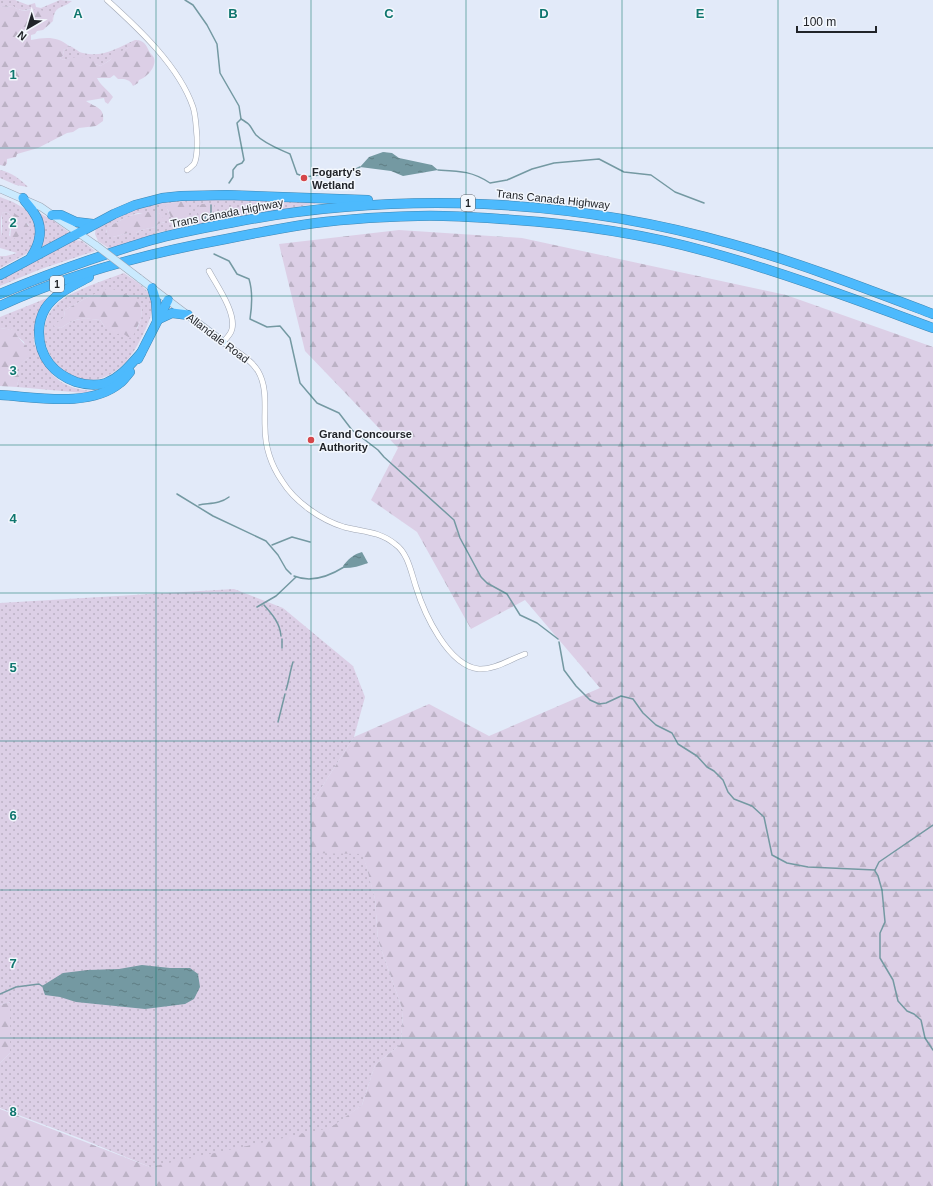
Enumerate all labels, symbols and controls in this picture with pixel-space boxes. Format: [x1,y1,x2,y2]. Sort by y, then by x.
text: A [73,6,83,21]
text: B [228,6,238,21]
text: C [384,6,394,21]
text: D [539,6,549,21]
text: E [696,6,705,21]
north arrow [8,8,48,48]
scale bar [797,8,876,34]
text: 100 m [803,15,836,29]
text: N [15,29,29,43]
text: 1 [9,67,17,82]
place label: Fogarty's Wetland [312,166,361,191]
marker: Fogarty's Wetland [299,173,309,183]
street label: Trans Canada Highway [495,187,611,211]
road number: 1 [461,195,475,211]
street label: Trans Canada Highway [170,196,285,230]
text: 2 [9,215,17,230]
road number: 1 [50,276,64,292]
street label: Allandale Road [185,311,251,365]
text: 3 [9,363,17,378]
place label: Grand Concourse Authority [319,428,412,453]
marker: Grand Concourse Authority [306,435,316,445]
text: 4 [9,511,17,526]
text: 5 [9,660,17,675]
text: 6 [9,808,17,823]
text: 7 [9,956,17,971]
text: 8 [9,1104,17,1119]

